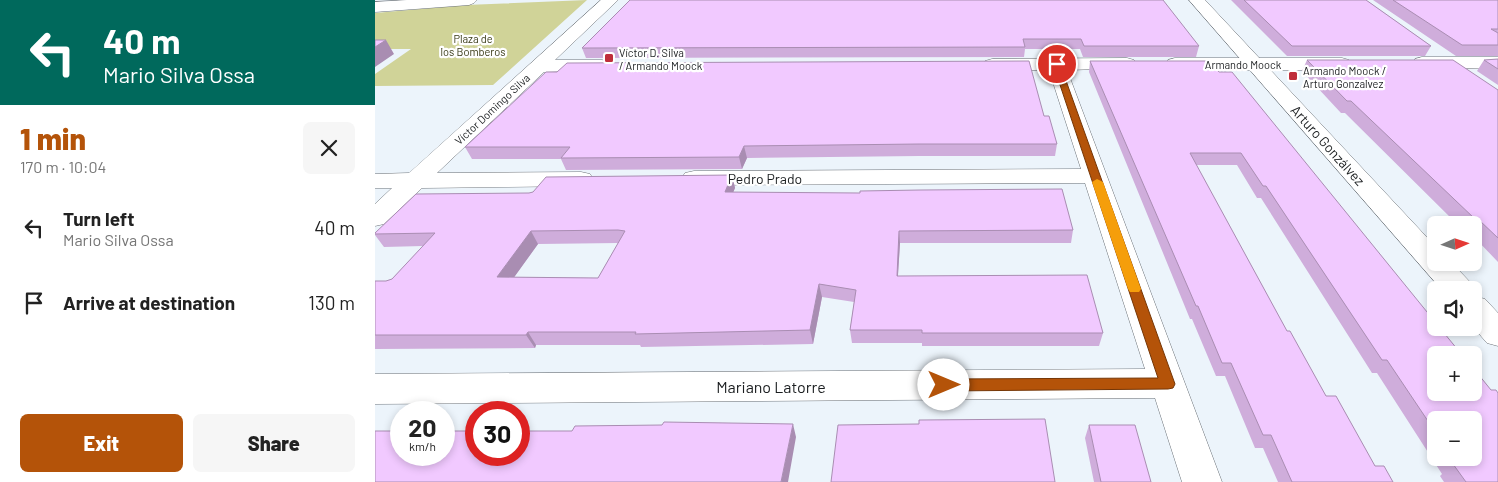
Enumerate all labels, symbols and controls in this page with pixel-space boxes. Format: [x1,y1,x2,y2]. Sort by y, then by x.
text: 40 m [103,19,180,61]
icon: left [20,20,85,85]
park label: Plaza de los Bomberos [440,32,506,58]
pin [1036,43,1078,85]
place label: Víctor D. Silva / Armando Moock [619,46,703,72]
icon: arrive [1043,50,1071,78]
marker: Víctor D. Silva / Armando Moock [603,52,615,64]
street label: Armando Moock [1205,58,1282,71]
text: Mario Silva Ossa [103,61,255,87]
place label: Armando Moock / Arturo Gonzalvez [1303,64,1386,90]
marker: Armando Moock / Arturo Gonzalvez [1287,70,1299,82]
street label: Víctor Domingo Silva [452,71,532,147]
street label: Arturo Gonzálvez [1287,101,1369,189]
text: 1 min [20,120,86,156]
button: close [303,122,355,174]
text: 170 m · 10:04 [20,157,106,176]
street label: Pedro Prado [728,170,802,187]
text: Turn left [63,207,134,230]
icon: left [20,214,48,242]
text: 40 m [314,216,355,239]
north arrow [1427,216,1483,271]
map controls [1427,216,1482,466]
text: Mario Silva Ossa [63,230,174,249]
button: sound [1427,281,1482,336]
icon: arrive [20,289,48,317]
text: Arrive at destination [63,291,235,314]
text: 130 m [308,291,355,314]
button: + [1427,346,1482,401]
position arrow [917,358,969,410]
street label: Mariano Latorre [716,377,826,396]
speed limit sign: 30 [465,401,530,466]
button: − [1427,411,1482,466]
text: 20 [408,412,437,442]
button: Exit [20,414,183,472]
button: Share [193,414,355,472]
text: km/h [409,439,436,453]

